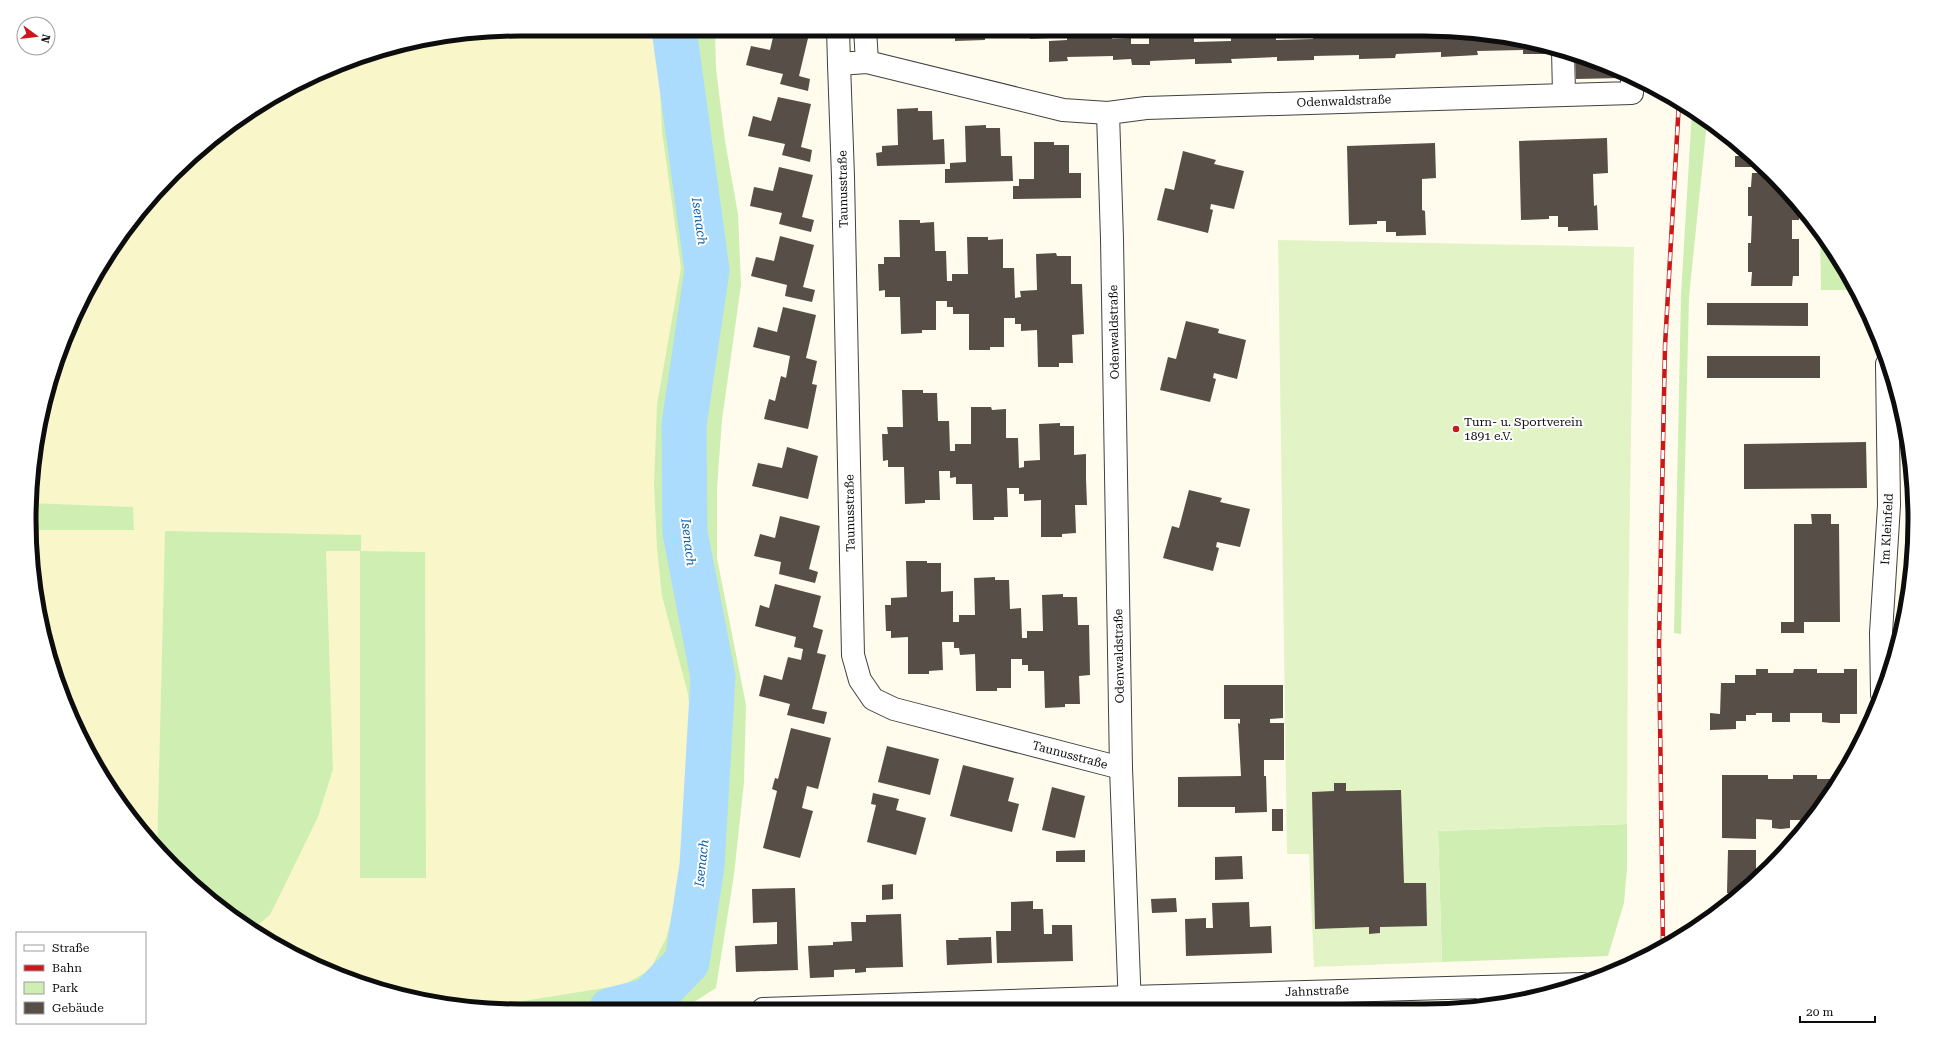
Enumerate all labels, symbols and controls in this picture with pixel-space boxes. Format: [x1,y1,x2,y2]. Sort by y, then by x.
north arrow [16,16,56,56]
text: N [38,33,53,45]
street label: Odenwaldstraße [1296,92,1392,110]
street label: Taunusstraße [835,150,851,228]
water label: Isenach [689,195,710,246]
street label: Odenwaldstraße [1106,284,1122,379]
place label: Turn- u. Sportverein 1891 e.V. [1464,415,1583,443]
marker: Turn- u. Sportverein 1891 e.V. [1451,424,1461,434]
street label: Taunusstraße [842,474,858,552]
street label: Im Kleinfeld [1878,493,1896,565]
water label: Isenach [678,516,699,567]
street label: Odenwaldstraße [1111,608,1127,703]
street label: Taunusstraße [1031,738,1110,772]
water label: Isenach [691,838,711,889]
legend [16,932,146,1024]
text: Straße [52,941,90,955]
text: Bahn [52,961,82,975]
text: Park [52,981,79,995]
street label: Jahnstraße [1285,983,1350,999]
scale bar [1800,998,1875,1024]
text: Gebäude [52,1001,104,1015]
text: 20 m [1806,1005,1833,1019]

